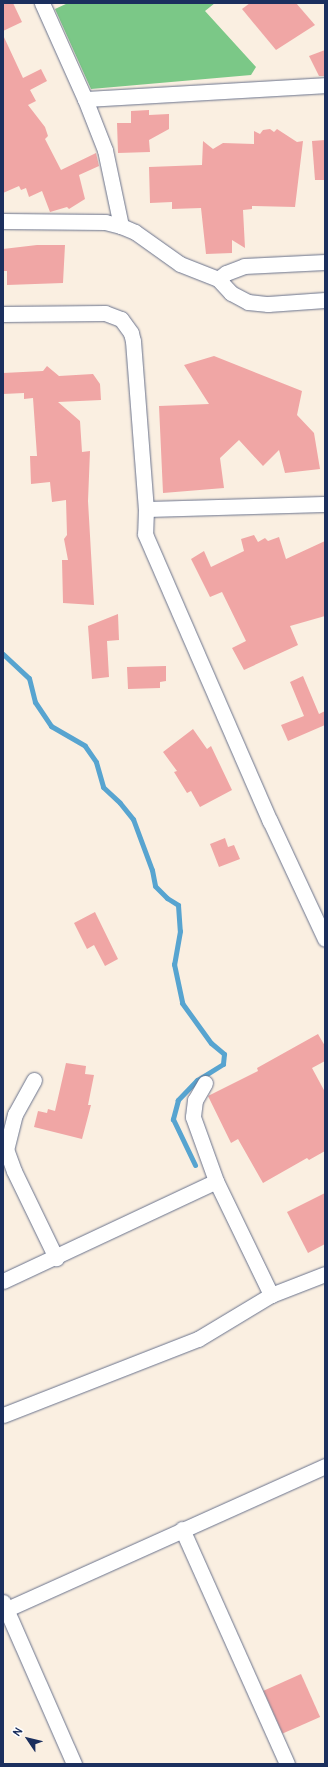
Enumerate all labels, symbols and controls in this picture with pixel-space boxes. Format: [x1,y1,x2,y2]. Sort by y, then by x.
north arrow [8,1719,48,1759]
text: N [10,1725,25,1739]

